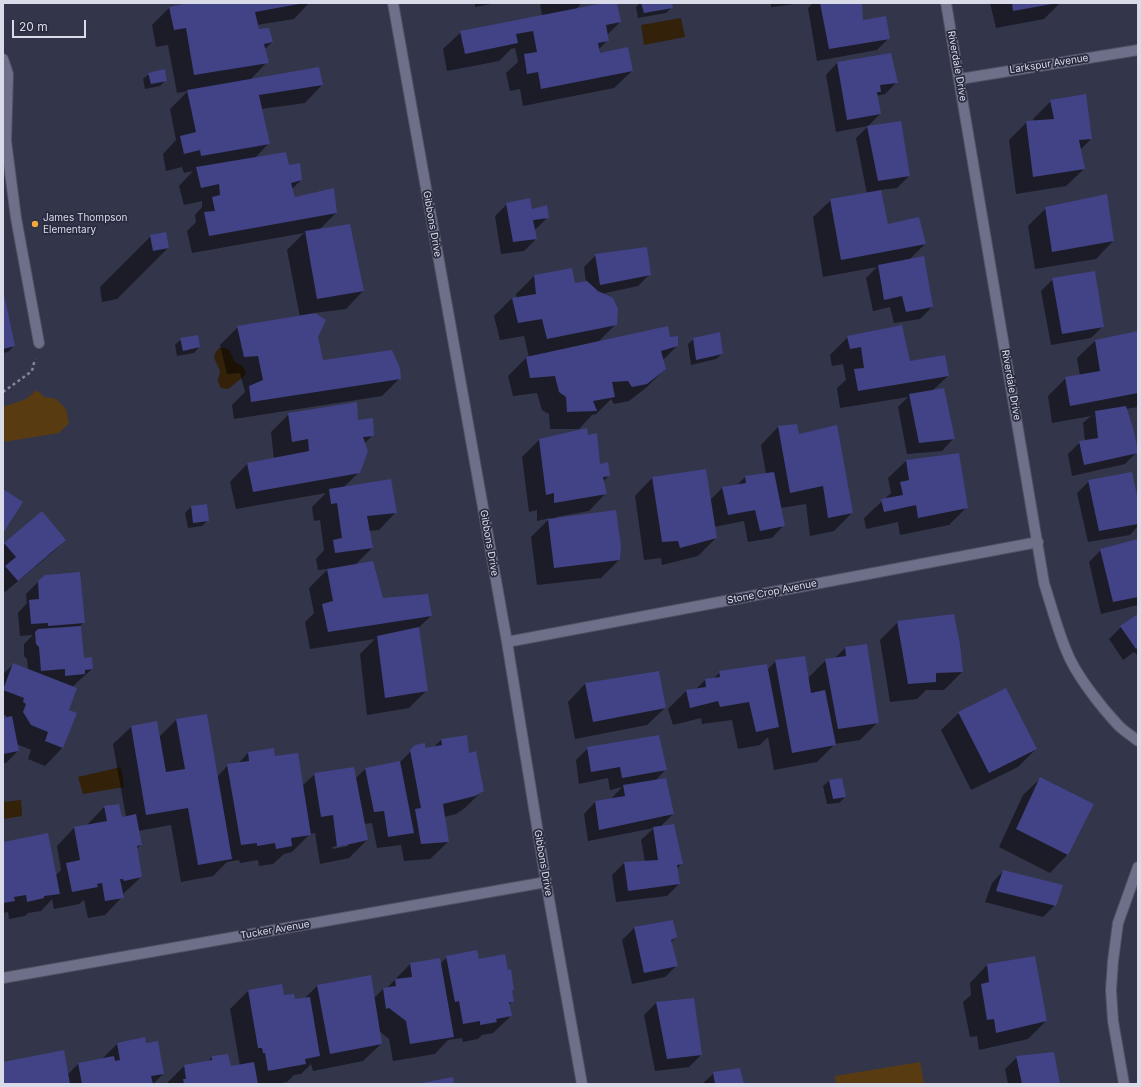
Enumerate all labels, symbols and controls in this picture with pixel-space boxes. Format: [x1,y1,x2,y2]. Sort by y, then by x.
scale bar [14,12,88,38]
text: 20 m [19,19,48,34]
street label: Riverdale Drive [945,30,969,102]
street label: Larkspur Avenue [1009,52,1089,76]
street label: Gibbons Drive [420,190,444,258]
place label: James Thompson Elementary [43,212,127,236]
marker: James Thompson Elementary [30,219,40,229]
street label: Riverdale Drive [999,349,1023,421]
street label: Gibbons Drive [477,509,501,577]
street label: Stone Crop Avenue [726,577,818,607]
street label: Gibbons Drive [531,829,555,897]
street label: Tucker Avenue [239,918,311,942]

